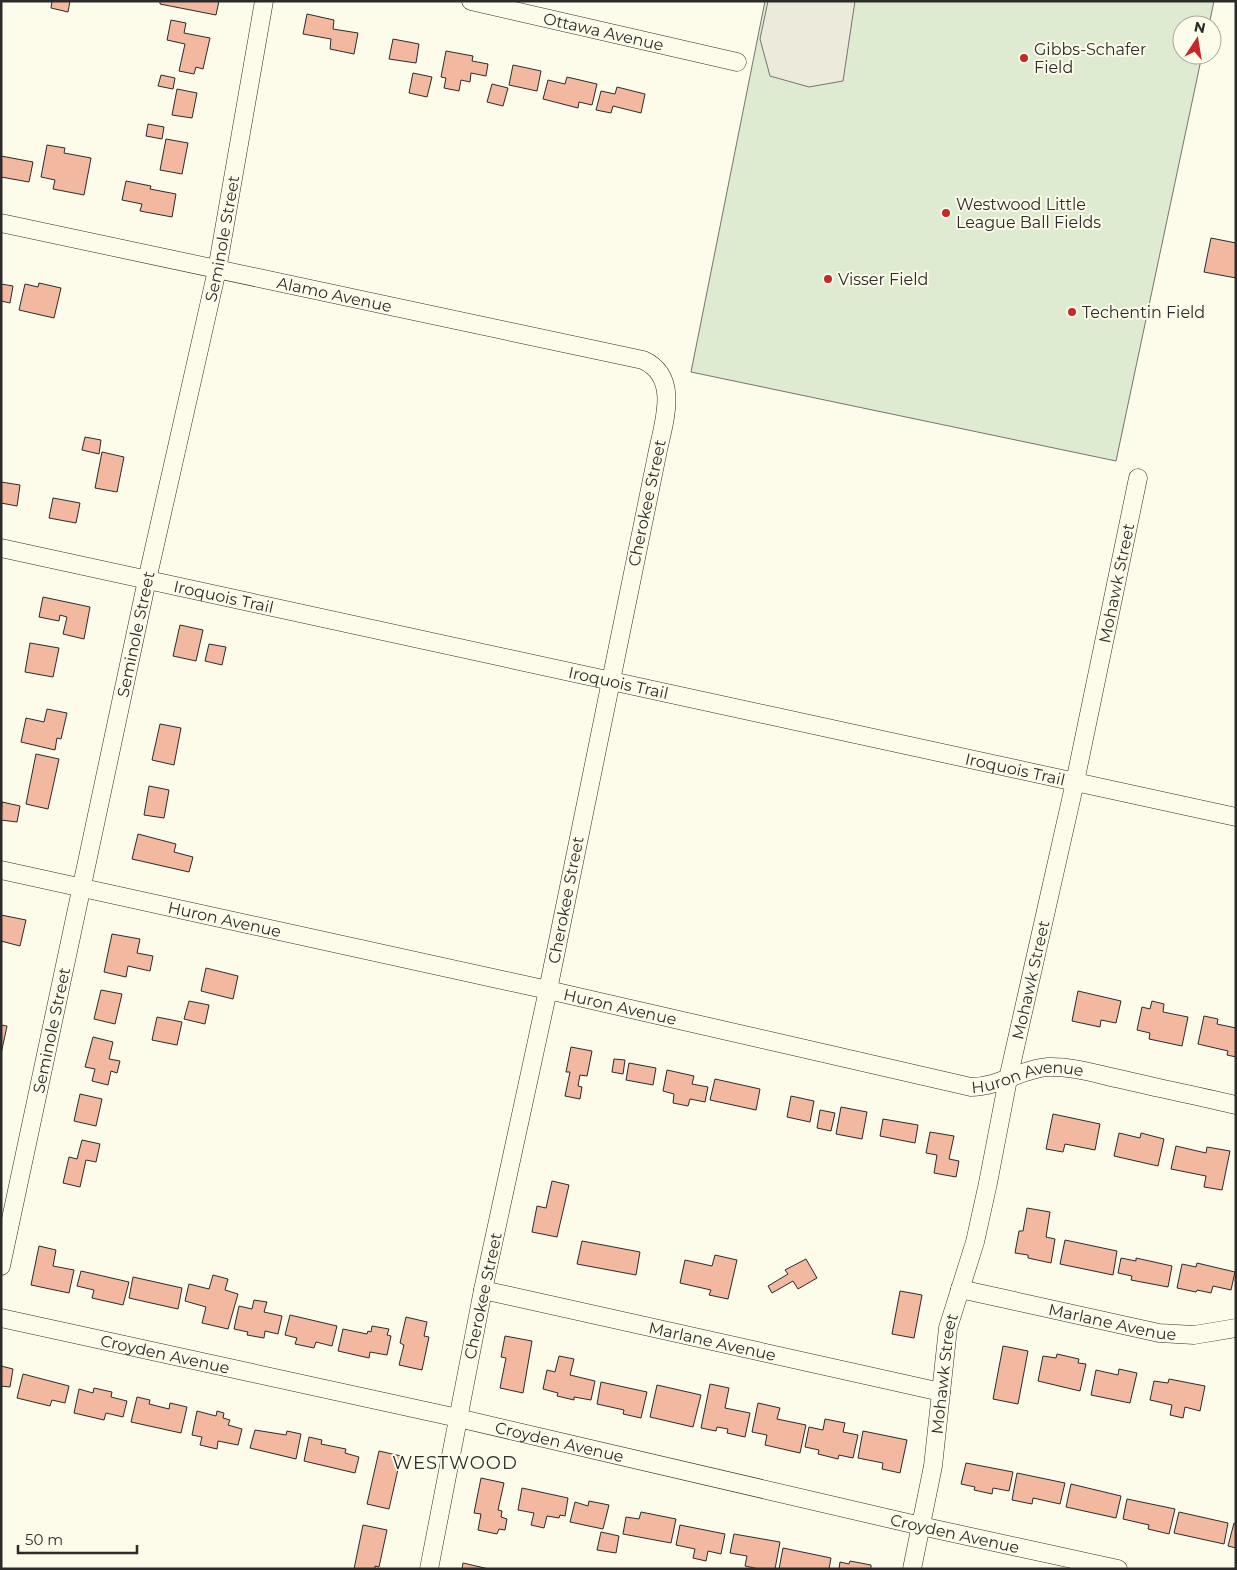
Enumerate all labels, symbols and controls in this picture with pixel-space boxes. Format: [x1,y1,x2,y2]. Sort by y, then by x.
street label: Ottawa Avenue [541,8,666,54]
north arrow [1172,15,1222,65]
text: N [1192,17,1207,37]
place label: Gibbs-Schafer Field [1034,40,1146,77]
marker: Gibbs-Schafer Field [1018,52,1030,64]
street label: Seminole Street [201,173,243,304]
place label: Westwood Little League Ball Fields [956,195,1101,232]
marker: Westwood Little League Ball Fields [940,207,952,219]
place label: Visser Field [838,270,928,289]
street label: Alamo Avenue [275,273,394,316]
marker: Visser Field [822,273,834,285]
place label: Techentin Field [1082,303,1205,322]
marker: Techentin Field [1066,306,1078,318]
street label: Cherokee Street [624,437,670,568]
street label: Mohawk Street [1095,521,1138,645]
street label: Seminole Street [113,569,158,699]
street label: Iroquois Trail [172,576,276,617]
street label: Iroquois Trail [567,662,670,703]
street label: Iroquois Trail [963,749,1067,789]
street label: Cherokee Street [544,834,588,965]
street label: Huron Avenue [166,897,283,941]
street label: Mohawk Street [1008,918,1053,1041]
street label: Seminole Street [29,965,74,1095]
street label: Huron Avenue [562,984,679,1029]
street label: Huron Avenue [970,1057,1085,1097]
street label: Cherokee Street [460,1230,506,1361]
street label: Marlane Avenue [1047,1299,1177,1343]
street label: Mohawk Street [927,1310,962,1435]
street label: Marlane Avenue [647,1318,778,1364]
street label: Croyden Avenue [99,1331,232,1377]
street label: Croyden Avenue [493,1417,626,1466]
district label: WESTWOOD [392,1452,518,1474]
street label: Croyden Avenue [889,1510,1021,1557]
scale bar [18,1522,136,1554]
text: 50 m [25,1530,63,1549]

